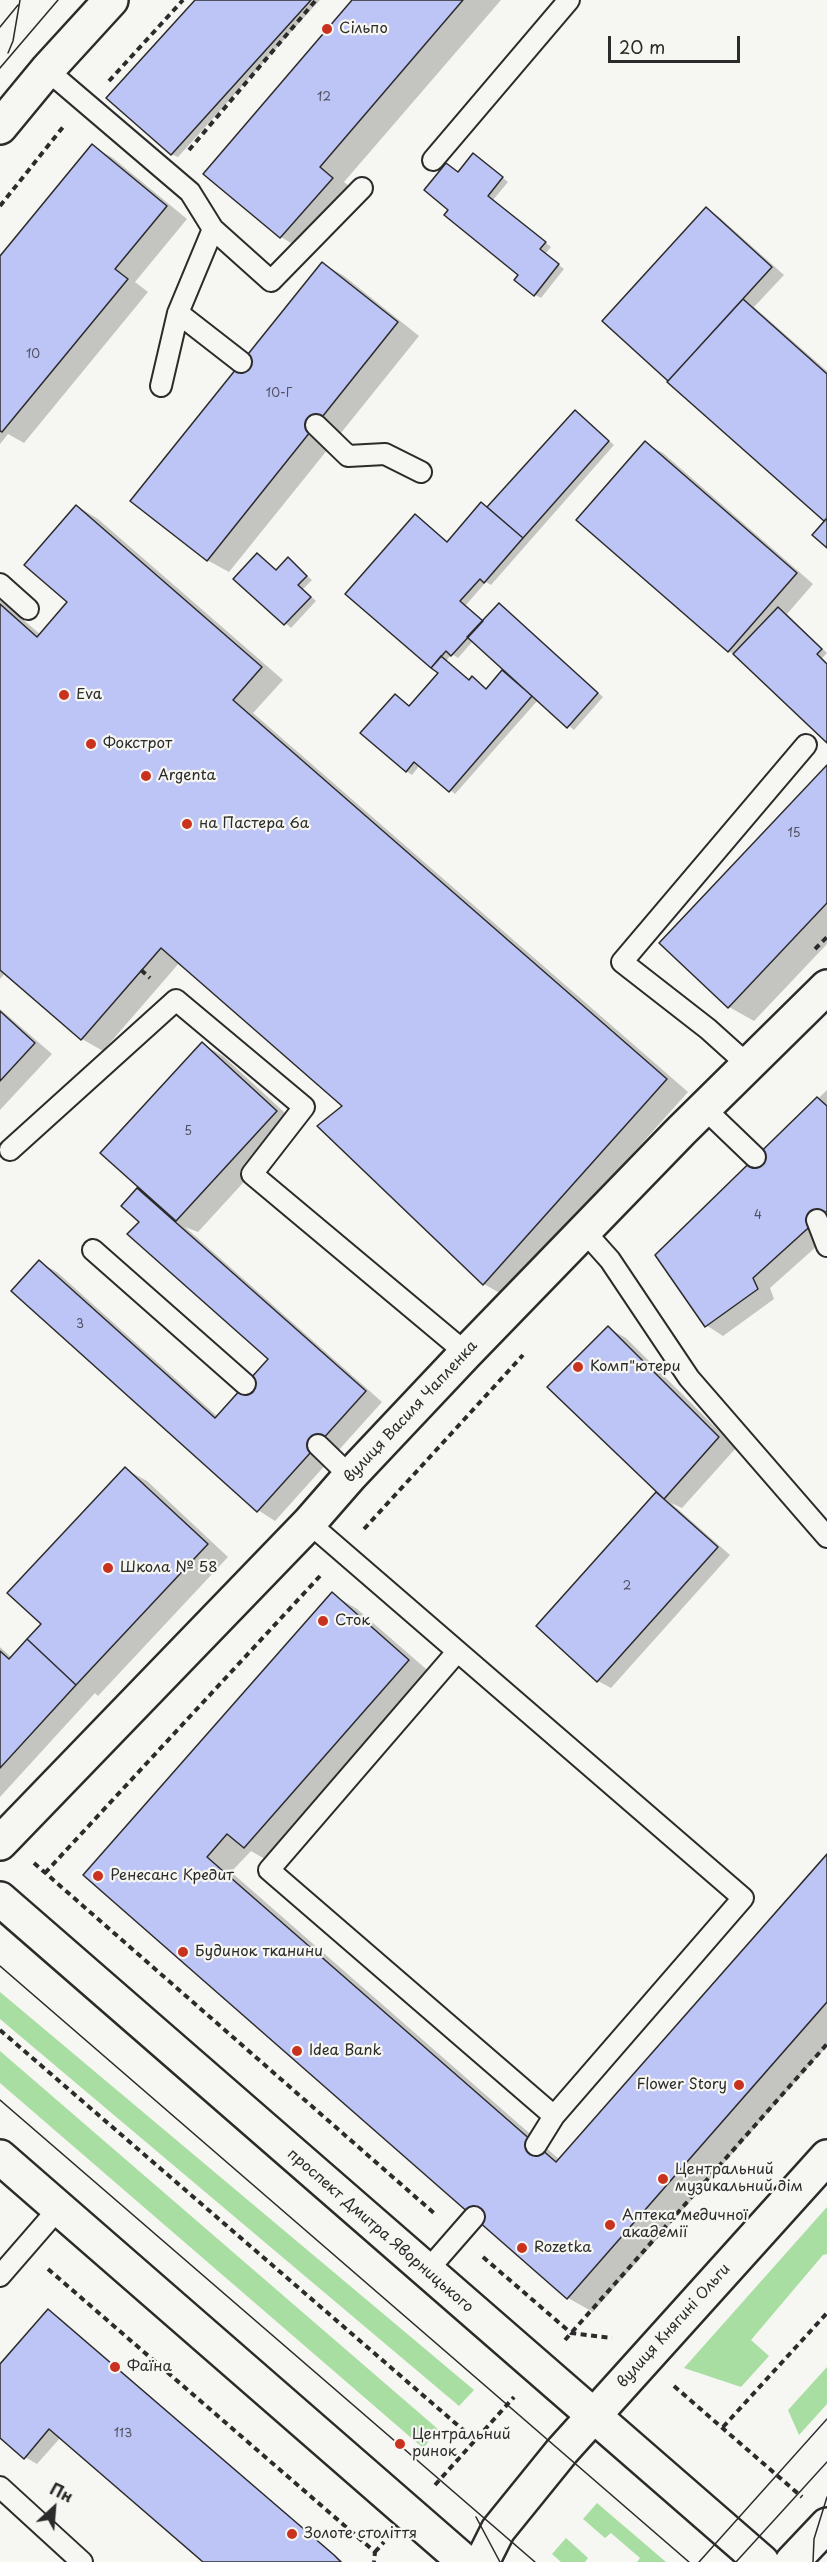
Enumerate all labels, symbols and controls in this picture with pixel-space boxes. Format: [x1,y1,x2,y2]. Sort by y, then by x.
place label: Сільпо [339,20,388,38]
marker: Сільпо [320,22,334,36]
scale bar [611,24,743,62]
text: 20 m [619,33,665,60]
house number: 12 [317,91,331,105]
house number: 10 [26,348,40,362]
house number: 10-Г [266,387,292,401]
place label: Eva [76,686,102,704]
marker: Eva [57,688,71,702]
place label: Фокстрот [103,735,172,753]
marker: Фокстрот [84,737,98,751]
place label: Argenta [158,767,216,785]
marker: Argenta [139,769,153,783]
place label: на Пастера 6а [199,815,309,833]
marker: на Пастера 6а [180,817,194,831]
house number: 15 [787,827,801,841]
house number: 5 [184,1125,192,1139]
house number: 4 [754,1209,762,1223]
house number: 3 [76,1318,84,1332]
street label: вулиця Василя Чапленка [341,1337,481,1487]
place label: Комп"ютери [590,1358,681,1376]
marker: Комп"ютери [571,1360,585,1374]
place label: Школа № 58 [120,1559,218,1577]
marker: Школа № 58 [101,1561,115,1575]
house number: 2 [623,1580,631,1594]
place label: Сток [335,1612,370,1630]
marker: Сток [316,1614,330,1628]
place label: Ренесанс Кредит [110,1867,234,1885]
marker: Ренесанс Кредит [91,1869,105,1883]
place label: Будинок тканини [195,1943,323,1961]
marker: Будинок тканини [176,1945,190,1959]
place label: Idea Bank [309,2042,382,2060]
marker: Idea Bank [290,2044,304,2058]
place label: Flower Story [637,2076,727,2094]
marker: Flower Story [732,2078,746,2092]
street label: проспект Дмитра Яворницького [283,2145,477,2317]
place label: Центральний музикальний дім [675,2161,803,2196]
marker: Центральний музикальний дім [656,2172,670,2186]
place label: Аптека медичної академії [622,2207,748,2242]
marker: Аптека медичної академії [603,2218,617,2232]
place label: Rozetka [534,2239,592,2257]
marker: Rozetka [515,2241,529,2255]
street label: вулиця Княгині Ольги [614,2260,734,2392]
place label: Фаїна [127,2358,172,2376]
marker: Фаїна [108,2360,122,2374]
place label: Центральний ринок [412,2426,511,2461]
house number: 113 [114,2427,132,2441]
marker: Центральний ринок [393,2437,407,2451]
text: Пн [46,2476,78,2508]
north arrow [24,2478,84,2538]
place label: Золоте століття [304,2525,417,2543]
marker: Золоте століття [285,2527,299,2541]

